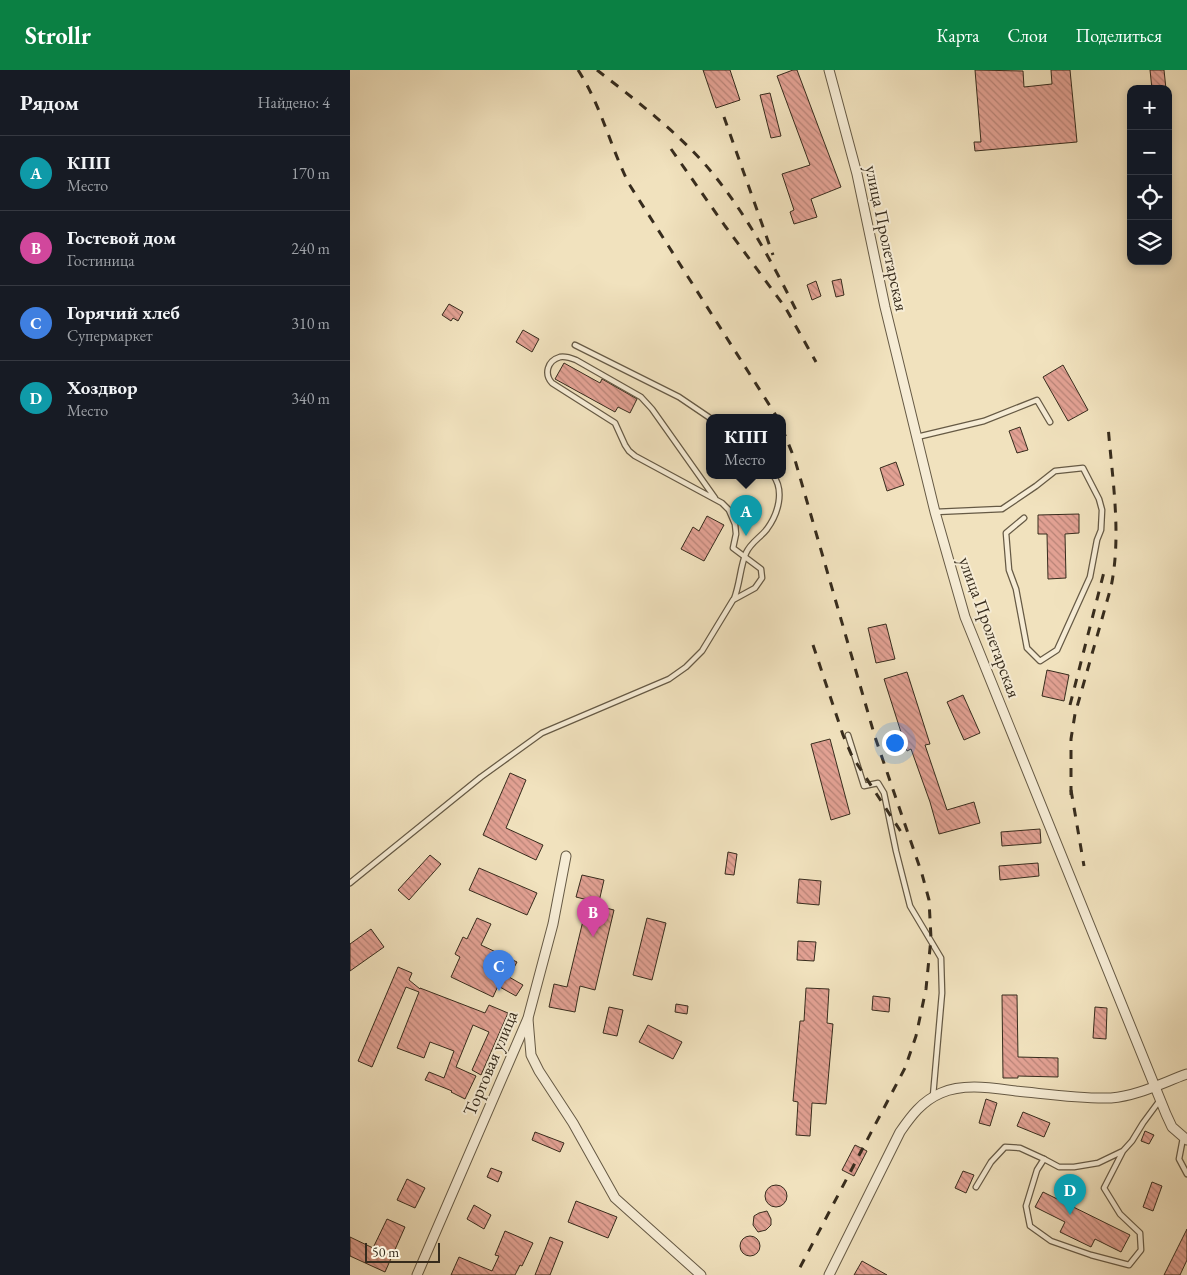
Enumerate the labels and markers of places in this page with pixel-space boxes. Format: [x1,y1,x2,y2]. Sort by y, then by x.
pin: A [730,495,762,536]
pin: B [577,896,609,937]
pin: C [483,950,515,991]
pin: D [1054,1174,1086,1215]

